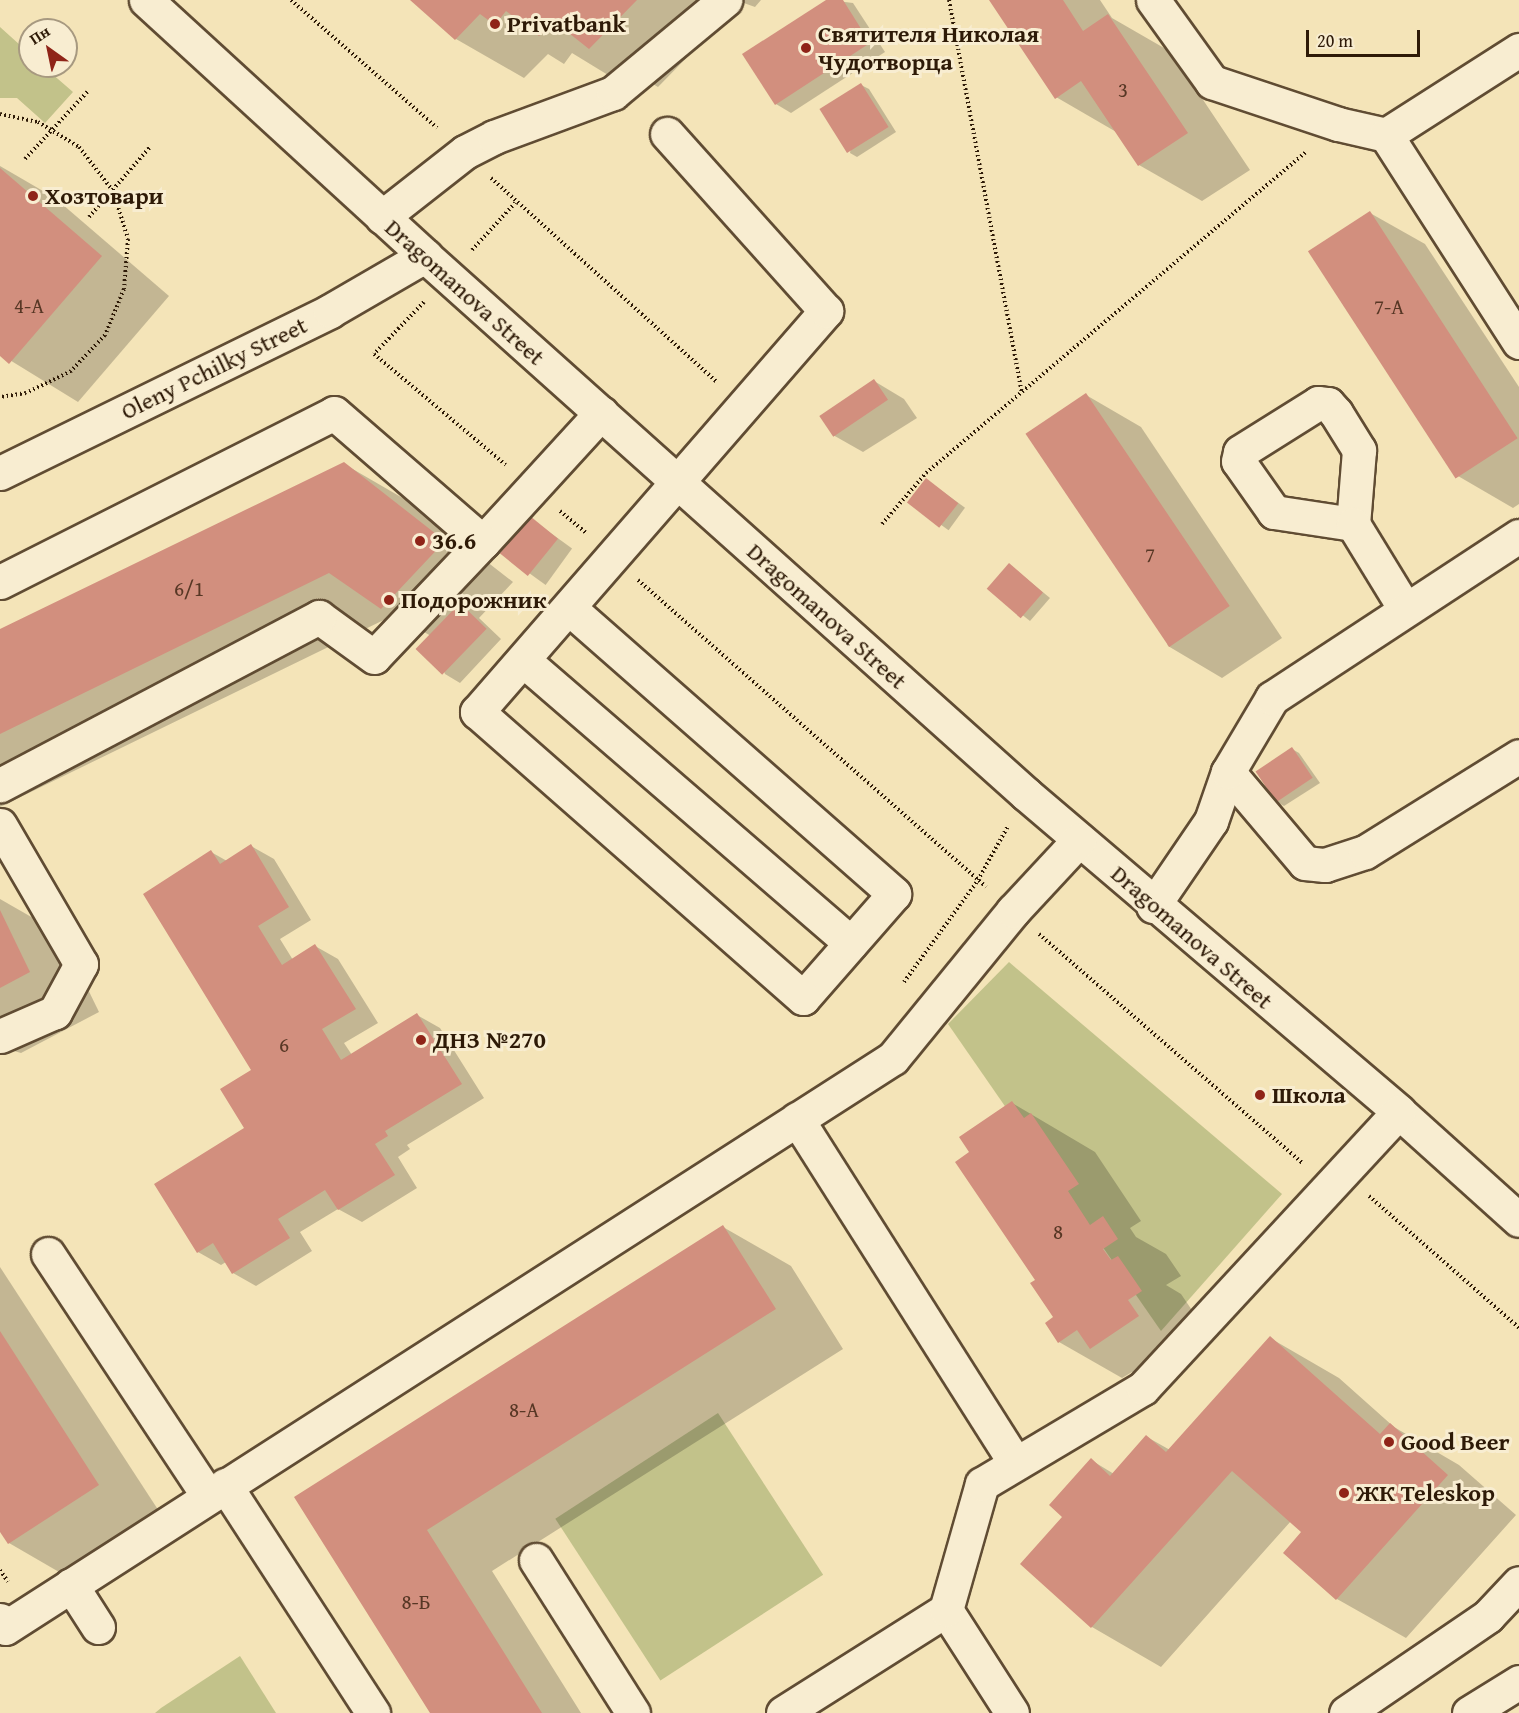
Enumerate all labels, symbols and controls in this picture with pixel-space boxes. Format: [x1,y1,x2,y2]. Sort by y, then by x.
place label: Privatbank [507,10,626,38]
marker: Privatbank [488,17,502,31]
north arrow [18,18,78,78]
scale bar [1309,18,1423,56]
text: Пн [24,19,54,50]
place label: Святителя Николая Чудотворца [818,20,1039,76]
text: 20 m [1317,27,1353,54]
marker: Святителя Николая Чудотворца [799,41,813,55]
house number: 3 [1118,77,1128,103]
place label: Хозтовари [45,182,164,210]
marker: Хозтовари [26,189,40,203]
street label: Dragomanova Street [379,213,551,371]
house number: 4-А [14,293,44,319]
house number: 7-А [1374,294,1404,320]
street label: Oleny Pchilky Street [116,310,312,426]
place label: 36.6 [432,527,476,555]
marker: 36.6 [413,534,427,548]
street label: Dragomanova Street [741,537,913,695]
house number: 7 [1145,542,1155,568]
house number: 6/1 [174,576,204,602]
place label: Подорожник [401,586,546,614]
marker: Подорожник [382,593,396,607]
street label: Dragomanova Street [1105,859,1279,1015]
place label: ДНЗ №270 [433,1026,546,1054]
house number: 6 [279,1032,289,1058]
marker: ДНЗ №270 [414,1033,428,1047]
place label: Школа [1272,1081,1346,1109]
marker: Школа [1253,1088,1267,1102]
house number: 8 [1053,1219,1063,1245]
house number: 8-А [509,1397,539,1423]
place label: Good Beer [1401,1428,1510,1456]
marker: Good Beer [1382,1435,1396,1449]
place label: ЖК Teleskop [1356,1479,1495,1507]
marker: ЖК Teleskop [1337,1486,1351,1500]
house number: 8-Б [401,1589,431,1615]

